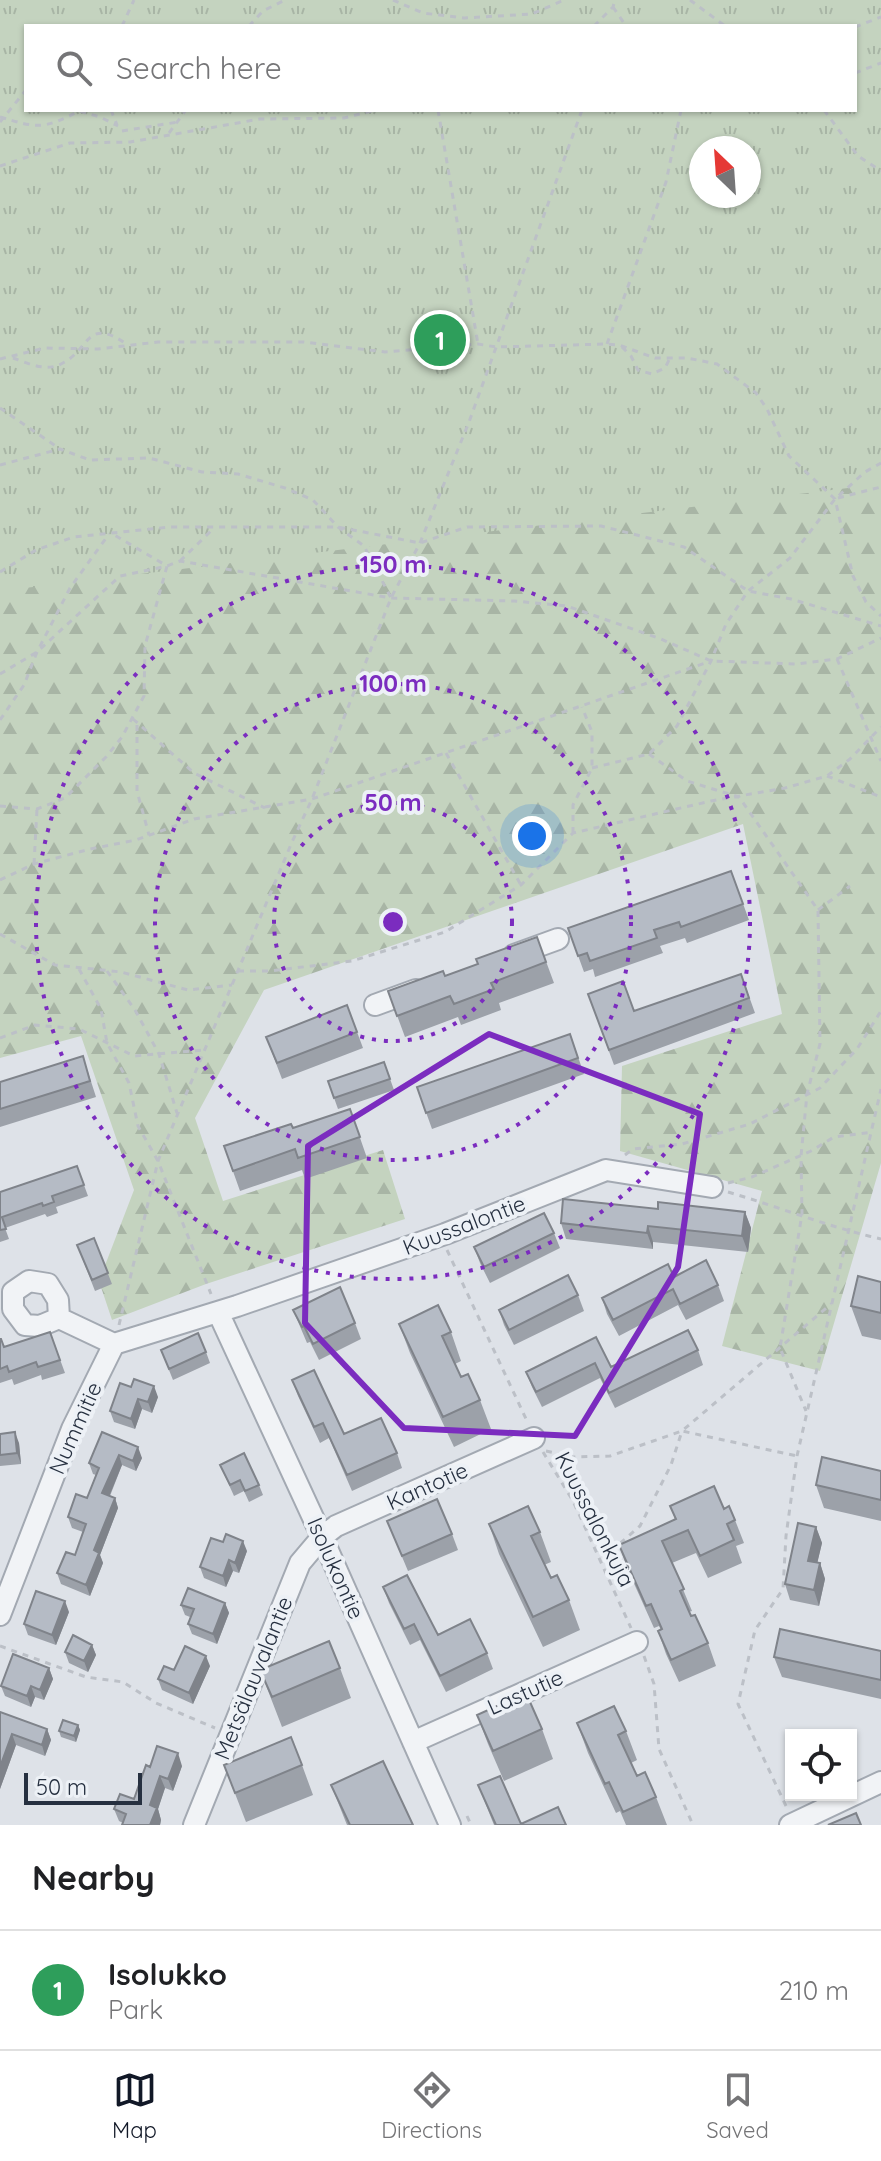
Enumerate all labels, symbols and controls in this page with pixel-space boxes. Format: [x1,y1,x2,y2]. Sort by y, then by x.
search box [24,24,857,112]
icon: search [52,46,96,90]
text: Search here [116,49,282,87]
north arrow [689,136,761,208]
pin: 1 [414,310,466,370]
text: 150 m [360,549,426,579]
text: 100 m [359,668,427,698]
text: 50 m [364,787,422,817]
your location [512,816,552,856]
centre of rings [379,908,407,936]
street label: Kuussalontie [399,1189,529,1261]
street label: Nummitie [42,1378,108,1478]
street label: Kuussalonkuja [549,1447,641,1591]
street label: Kantotie [382,1456,472,1516]
street label: Isolukontie [301,1513,371,1623]
street label: Metsälauvalantie [207,1592,299,1764]
street label: Lastutie [483,1663,567,1721]
map controls [785,1729,857,1801]
button: locate [785,1729,857,1801]
scale bar [24,1769,142,1805]
text: 50 m [36,1773,87,1801]
text: Nearby [32,1856,155,1899]
text: Isolukko [108,1955,227,1993]
text: 1 [53,1974,63,2007]
text: 210 m [779,1974,849,2007]
text: Park [108,1993,163,2026]
tab: Map [112,2068,157,2144]
tab: Directions [381,2068,482,2144]
tab: Saved [706,2068,769,2144]

